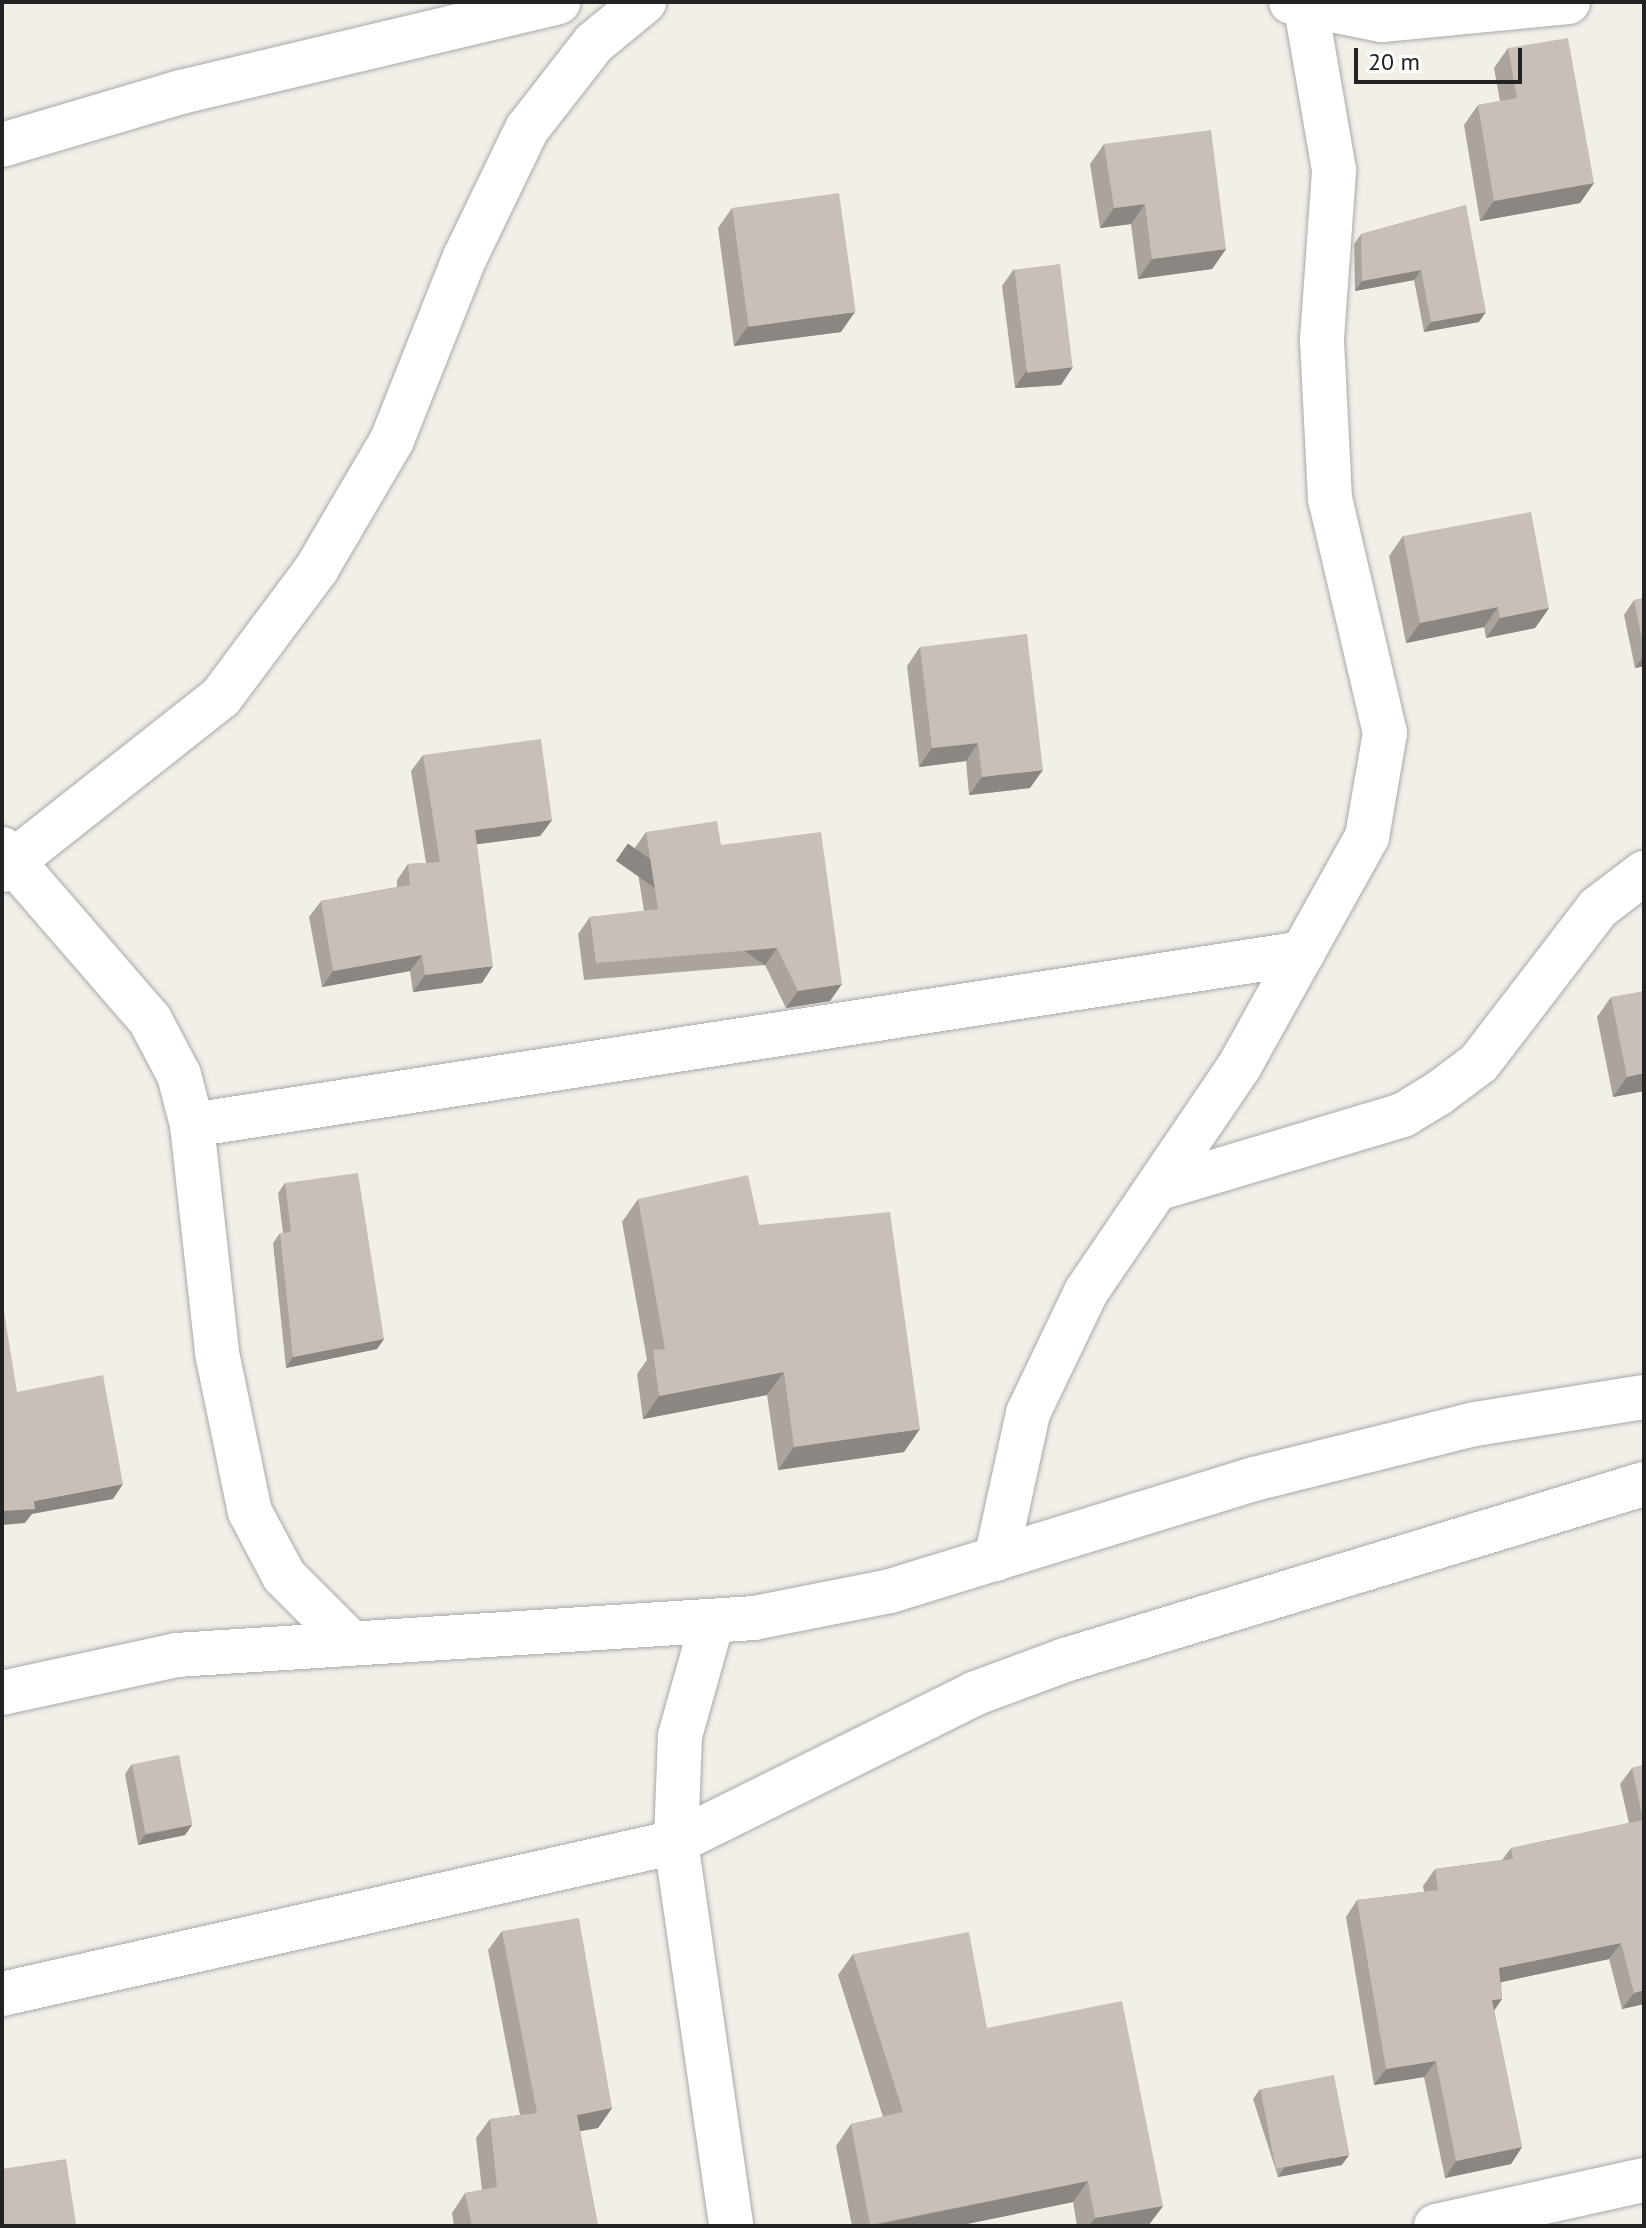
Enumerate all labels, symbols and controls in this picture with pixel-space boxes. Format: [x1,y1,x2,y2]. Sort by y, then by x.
scale bar [1358,32,1526,82]
text: 20 m [1368,46,1420,77]

